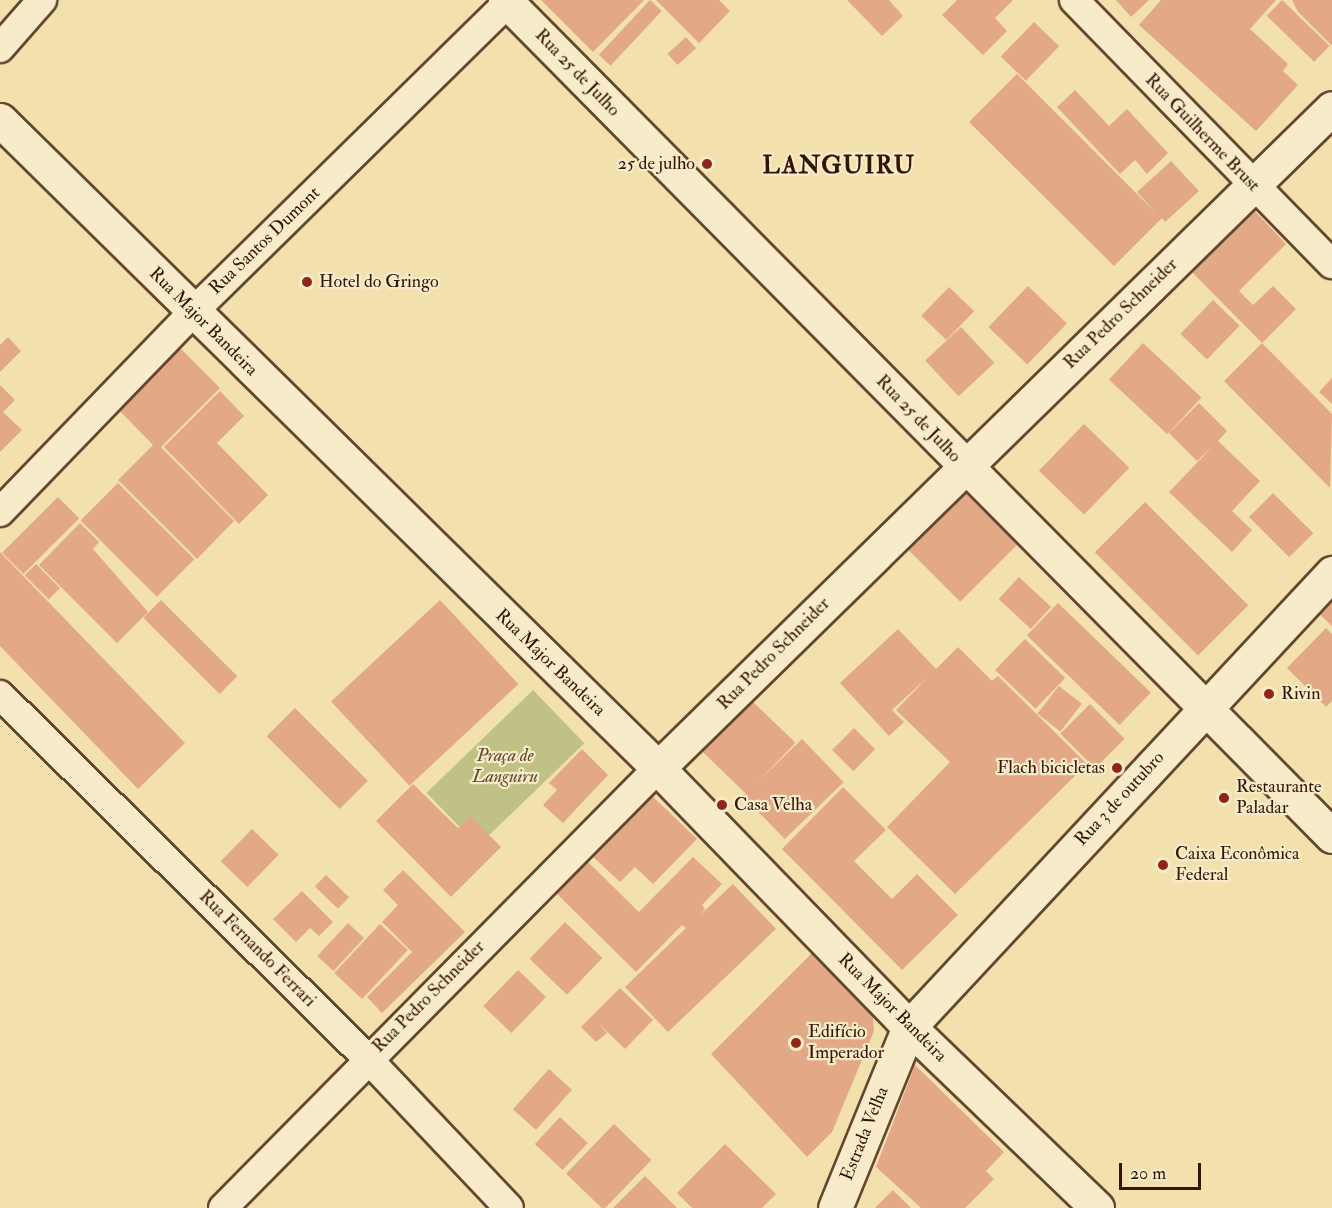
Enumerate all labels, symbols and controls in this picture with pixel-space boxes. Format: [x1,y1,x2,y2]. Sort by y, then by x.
street label: Rua 25 de Julho [530,25,624,121]
street label: Rua Guilherme Brust [1140,70,1264,196]
district label: LANGUIRU [763,152,915,180]
place label: 25 de julho [618,153,695,175]
marker: 25 de julho [700,157,714,171]
street label: Rua Santos Dumont [205,183,325,299]
street label: Rua Pedro Schneider [1060,254,1182,374]
street label: Rua Major Bandeira [144,263,262,381]
place label: Hotel do Gringo [319,271,439,293]
marker: Hotel do Gringo [300,275,314,289]
street label: Rua 25 de Julho [871,371,965,467]
street label: Rua Pedro Schneider [713,593,835,715]
street label: Rua Major Bandeira [490,605,610,721]
place label: Rivin [1281,683,1320,705]
marker: Rivin [1262,687,1276,701]
park label: Praça de Languiru [472,746,538,789]
street label: Rua 3 de outubro [1071,747,1169,851]
place label: Flach bicicletas [997,757,1105,779]
marker: Flach bicicletas [1110,761,1124,775]
place label: Restaurante Paladar [1236,777,1322,820]
marker: Restaurante Paladar [1217,791,1231,805]
place label: Casa Velha [734,794,812,816]
marker: Casa Velha [715,798,729,812]
place label: Caixa Econômica Federal [1175,844,1300,886]
marker: Caixa Econômica Federal [1156,858,1170,872]
street label: Rua Fernando Ferrari [194,886,320,1012]
street label: Rua Pedro Schneider [368,936,490,1058]
street label: Rua Major Bandeira [833,949,951,1067]
place label: Edifício Imperador [808,1022,884,1064]
marker: Edifício Imperador [789,1036,803,1050]
street label: Estrada Velha [836,1084,894,1184]
scale bar [1122,1151,1204,1189]
text: 20 m [1130,1162,1166,1185]

